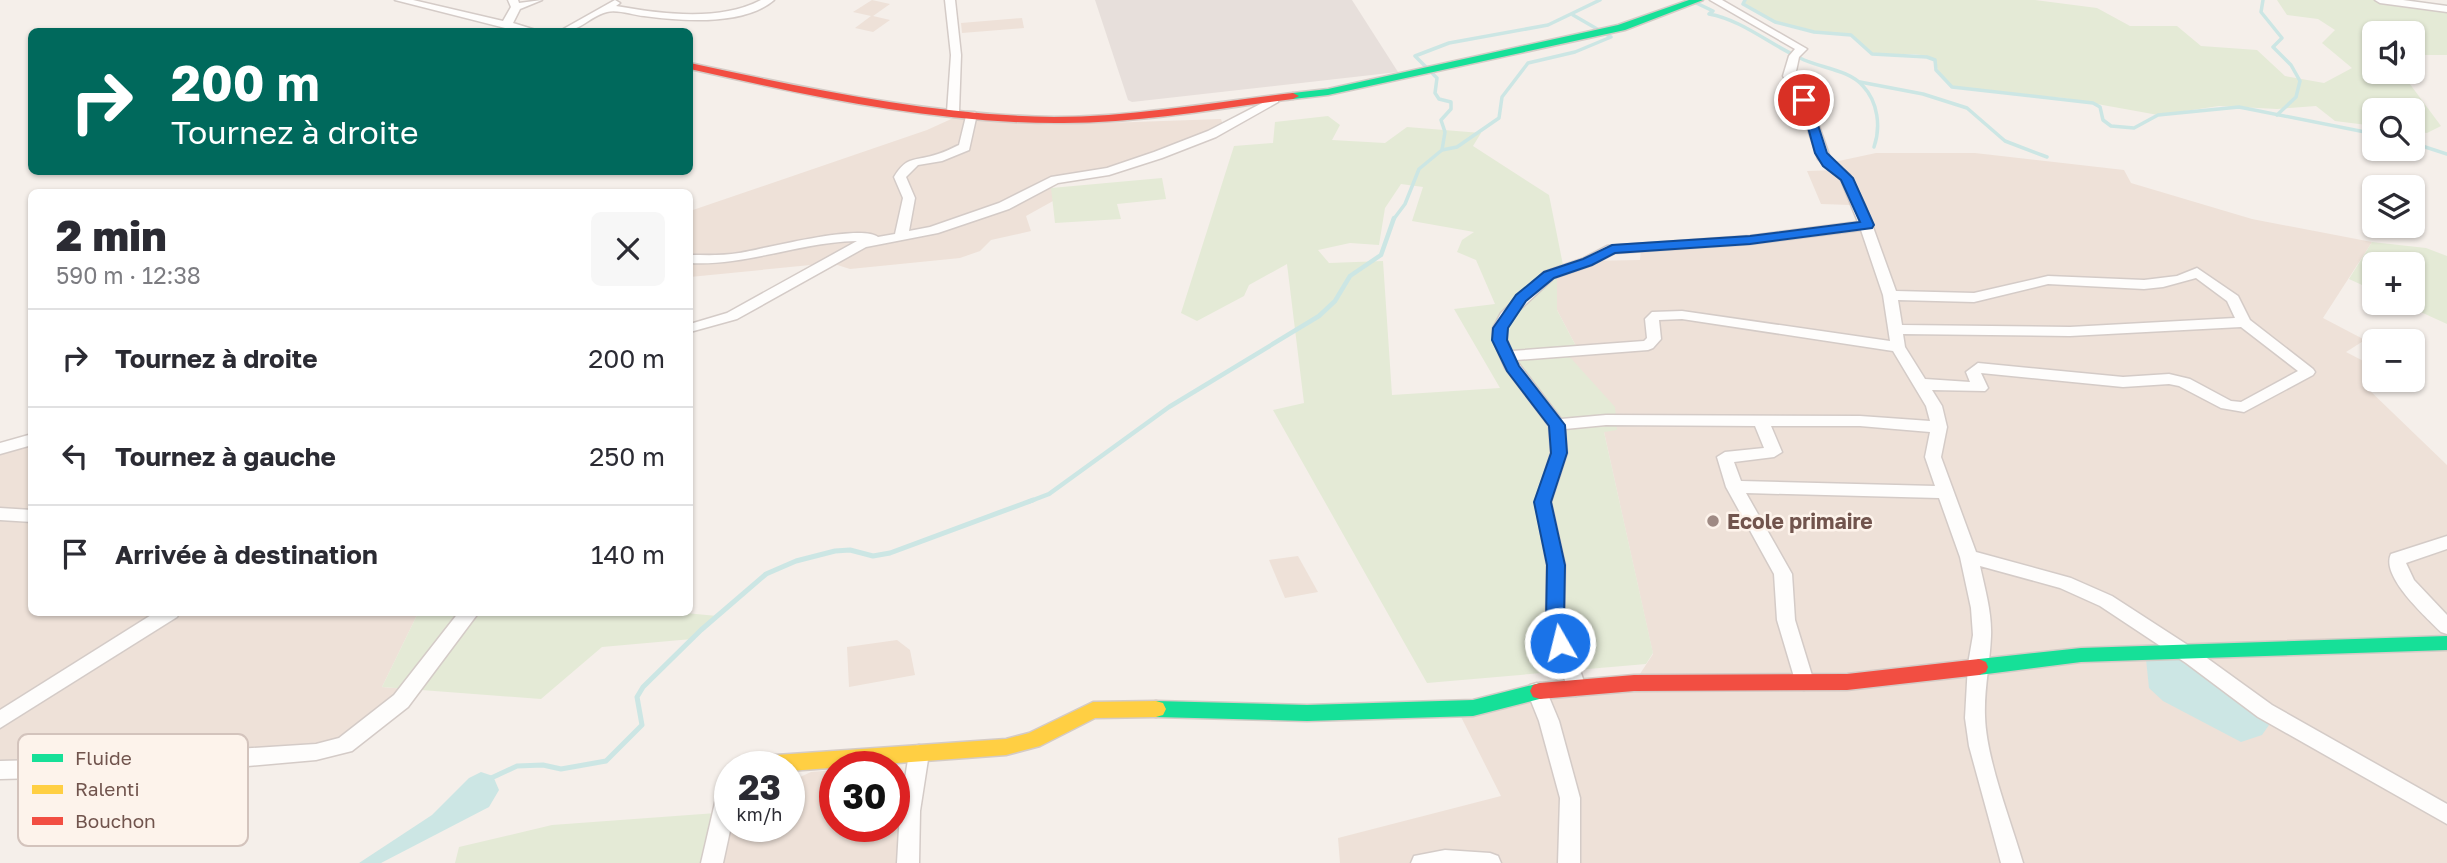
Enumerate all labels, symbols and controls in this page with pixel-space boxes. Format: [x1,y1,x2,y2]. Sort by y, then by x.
map controls [2362,21,2425,392]
button: sound [2362,21,2425,84]
text: 200 m [171,53,320,112]
icon: right [56,56,147,147]
pin [1774,70,1834,130]
icon: arrive [1785,81,1823,119]
button: search [2362,98,2425,161]
text: Tournez à droite [171,113,419,151]
button: layers [2362,175,2425,238]
text: 2 min [56,210,167,260]
button: close [591,212,665,286]
button: + [2362,252,2425,315]
text: 590 m · 12:38 [56,261,201,289]
button: − [2362,329,2425,392]
icon: right [56,339,94,377]
text: Tournez à droite [115,343,318,374]
text: 200 m [588,343,665,374]
icon: left [56,437,94,475]
text: Tournez à gauche [115,441,336,472]
text: 250 m [589,441,665,472]
place label: Ecole primaire [1727,508,1873,534]
marker: Ecole primaire [1705,513,1721,529]
icon: arrive [56,535,94,573]
text: Arrivée à destination [115,539,378,570]
text: 140 m [591,539,665,570]
position arrow [1523,606,1597,680]
legend [18,734,248,846]
text: Fluide [75,746,132,769]
speed limit sign: 30 [819,751,910,842]
text: 23 [738,766,781,808]
text: Ralenti [75,777,140,800]
text: km/h [737,803,782,825]
text: Bouchon [75,809,156,832]

